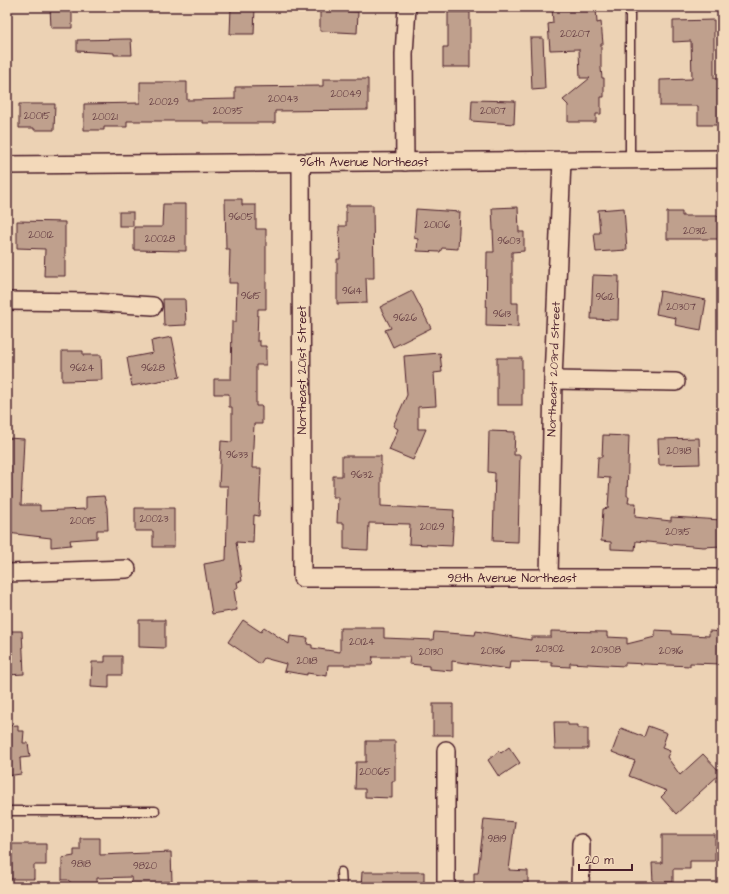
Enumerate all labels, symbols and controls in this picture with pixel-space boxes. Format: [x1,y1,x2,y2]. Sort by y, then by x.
house number: 20207 [560,27,590,41]
house number: 20049 [331,87,362,101]
house number: 20043 [268,92,298,106]
house number: 20029 [149,95,179,109]
house number: 20035 [213,104,243,118]
house number: 20107 [480,104,506,118]
house number: 20015 [24,109,50,123]
house number: 20021 [92,110,118,124]
street label: 96th Avenue Northeast [300,154,429,171]
house number: 9605 [228,210,254,224]
house number: 20106 [424,218,451,232]
house number: 20312 [683,224,707,238]
house number: 20012 [28,228,54,242]
house number: 20028 [145,232,176,246]
house number: 9603 [497,234,521,248]
house number: 9614 [342,284,362,298]
house number: 9615 [241,289,261,303]
house number: 9612 [596,290,615,304]
house number: 20307 [666,300,696,314]
street label: Northeast 203rd Street [543,301,565,437]
street label: Northeast 201st Street [294,306,311,434]
house number: 9613 [493,307,511,321]
house number: 9626 [393,311,418,325]
house number: 9624 [70,361,94,375]
house number: 9628 [141,361,166,375]
house number: 20318 [667,444,692,458]
house number: 9633 [226,448,248,462]
house number: 9632 [351,468,374,482]
house number: 20023 [139,512,169,526]
house number: 20015 [70,514,96,528]
house number: 20129 [420,520,445,534]
house number: 20315 [665,525,691,539]
street label: 98th Avenue Northeast [447,570,577,587]
house number: 20124 [349,635,375,649]
house number: 20302 [535,642,565,656]
house number: 20308 [591,643,621,657]
house number: 20136 [481,644,506,658]
house number: 20316 [659,644,684,658]
house number: 20130 [419,645,443,659]
house number: 20118 [296,654,318,668]
house number: 20065 [359,765,391,779]
house number: 9819 [487,832,507,846]
scale bar [579,846,632,872]
text: 20 m [585,852,614,869]
house number: 9818 [71,857,91,871]
house number: 9820 [133,859,157,873]

